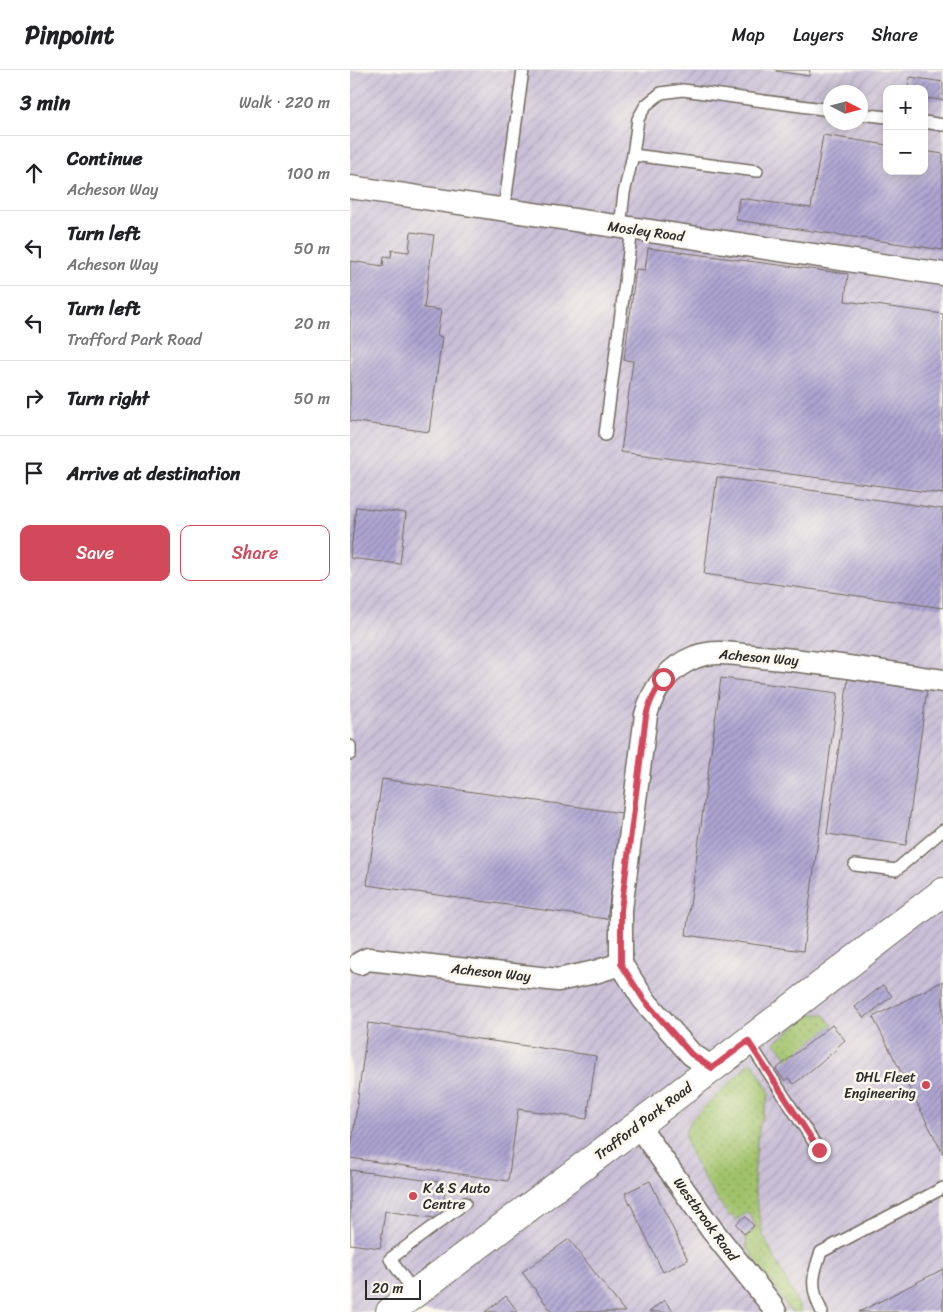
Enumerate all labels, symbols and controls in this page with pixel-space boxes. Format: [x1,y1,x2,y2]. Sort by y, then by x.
text: Pinpoint [25,14,114,56]
text: Map [732,19,765,51]
text: Layers [793,19,844,51]
text: Share [872,19,918,51]
text: 3 min [20,84,70,122]
north arrow [823,85,868,130]
map controls [883,85,928,175]
button: + [883,85,928,130]
text: Walk · 220 m [239,88,330,117]
button: − [883,130,928,175]
text: Continue [67,142,143,175]
icon: ahead [20,159,48,187]
text: 100 m [286,159,330,188]
text: Acheson Way [67,175,158,204]
street label: Mosley Road [606,214,687,249]
text: Turn left [67,217,140,250]
icon: left [20,234,48,262]
text: 50 m [294,234,330,263]
text: Acheson Way [67,250,158,279]
text: Turn left [67,292,140,325]
icon: left [20,309,48,337]
text: 20 m [294,309,330,338]
text: Trafford Park Road [67,325,202,354]
text: Turn right [67,382,149,415]
icon: right [20,384,48,412]
text: 50 m [294,384,330,413]
text: Arrive at destination [67,457,240,490]
icon: arrive [20,459,48,487]
button: Save [20,525,170,581]
button: Share [180,525,330,581]
street label: Acheson Way [717,641,801,673]
route start [652,668,675,691]
street label: Acheson Way [449,956,533,989]
place label: DHL Fleet Engineering [844,1065,916,1106]
street label: Trafford Park Road [589,1075,699,1167]
marker: DHL Fleet Engineering [920,1079,932,1091]
route end [808,1139,831,1162]
street label: Westbrook Road [666,1172,746,1268]
place label: K & S Auto Centre [423,1176,490,1217]
marker: K & S Auto Centre [407,1190,419,1202]
text: 20 m [372,1276,403,1301]
scale bar [365,1277,421,1300]

